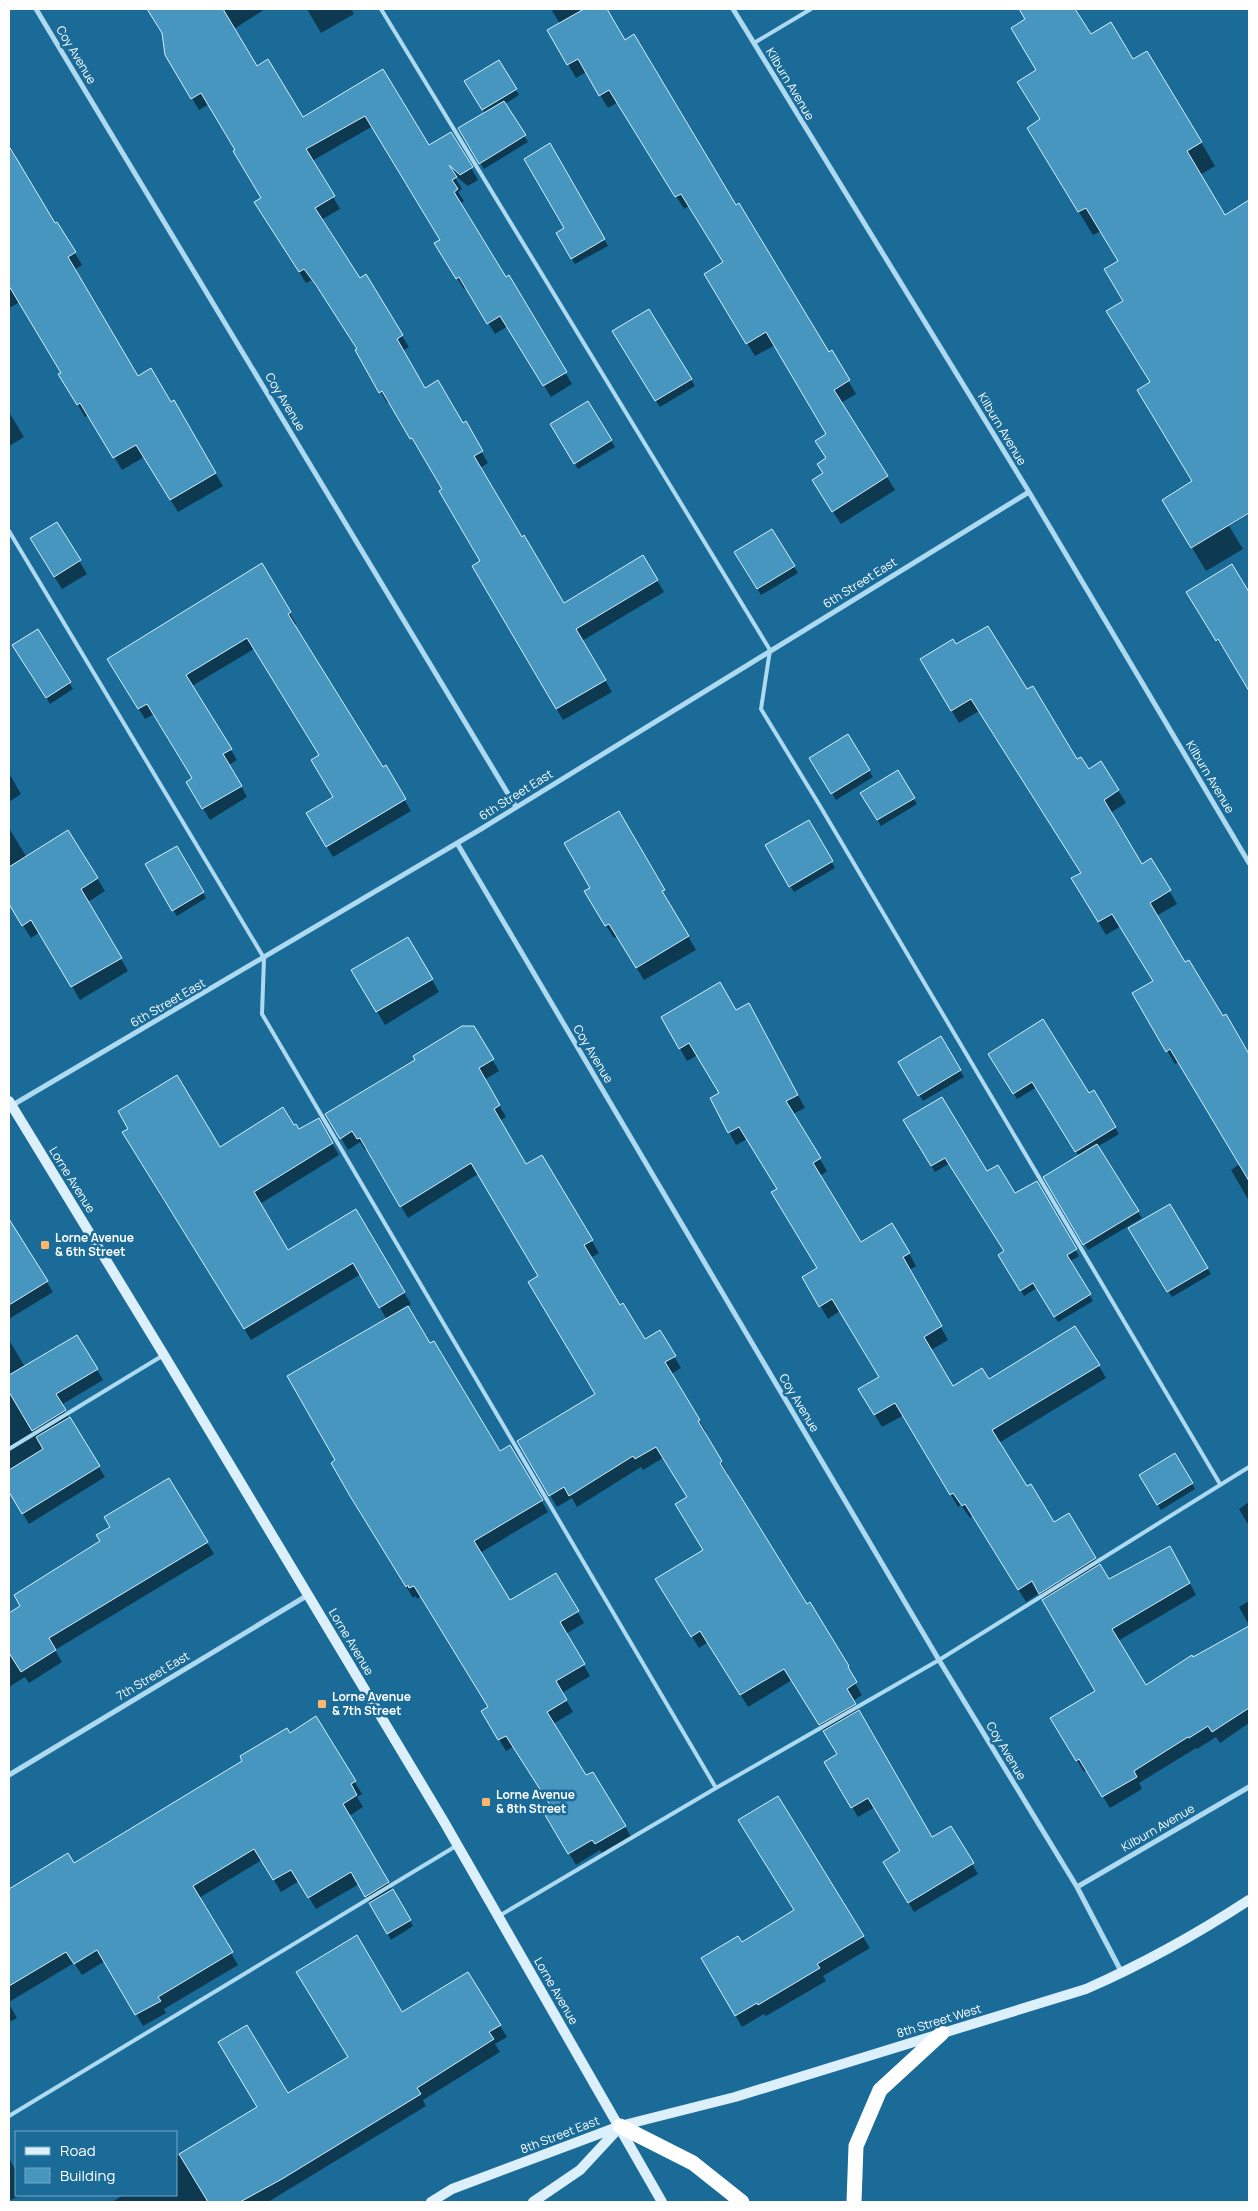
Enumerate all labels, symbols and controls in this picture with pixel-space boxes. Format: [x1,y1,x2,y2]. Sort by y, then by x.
street label: Coy Avenue [52,22,101,87]
street label: Kilburn Avenue [762,44,819,123]
street label: Coy Avenue [261,369,310,434]
street label: Kilburn Avenue [974,389,1031,468]
street label: 6th Street East [820,553,900,612]
street label: Kilburn Avenue [1182,737,1239,816]
street label: 6th Street East [476,765,556,824]
street label: 6th Street East [127,974,209,1031]
street label: Coy Avenue [569,1021,618,1086]
street label: Lorne Avenue [45,1143,100,1216]
place label: Lorne Avenue & 6th Street [55,1229,134,1260]
marker: Lorne Avenue & 6th Street [39,1239,51,1251]
street label: Coy Avenue [775,1370,824,1435]
street label: Lorne Avenue [325,1605,378,1678]
street label: 7th Street East [113,1647,193,1704]
place label: Lorne Avenue & 7th Street [332,1688,411,1719]
marker: Lorne Avenue & 7th Street [316,1698,328,1710]
street label: Coy Avenue [982,1718,1031,1783]
place label: Lorne Avenue & 8th Street [496,1786,575,1817]
marker: Lorne Avenue & 8th Street [480,1796,492,1808]
street label: Kilburn Avenue [1118,1800,1197,1855]
street label: Lorne Avenue [530,1954,583,2028]
street label: 8th Street West [894,2000,983,2041]
street label: 8th Street East [518,2112,602,2157]
legend [15,2131,178,2196]
text: Road [60,2140,96,2161]
text: Building [60,2165,115,2186]

